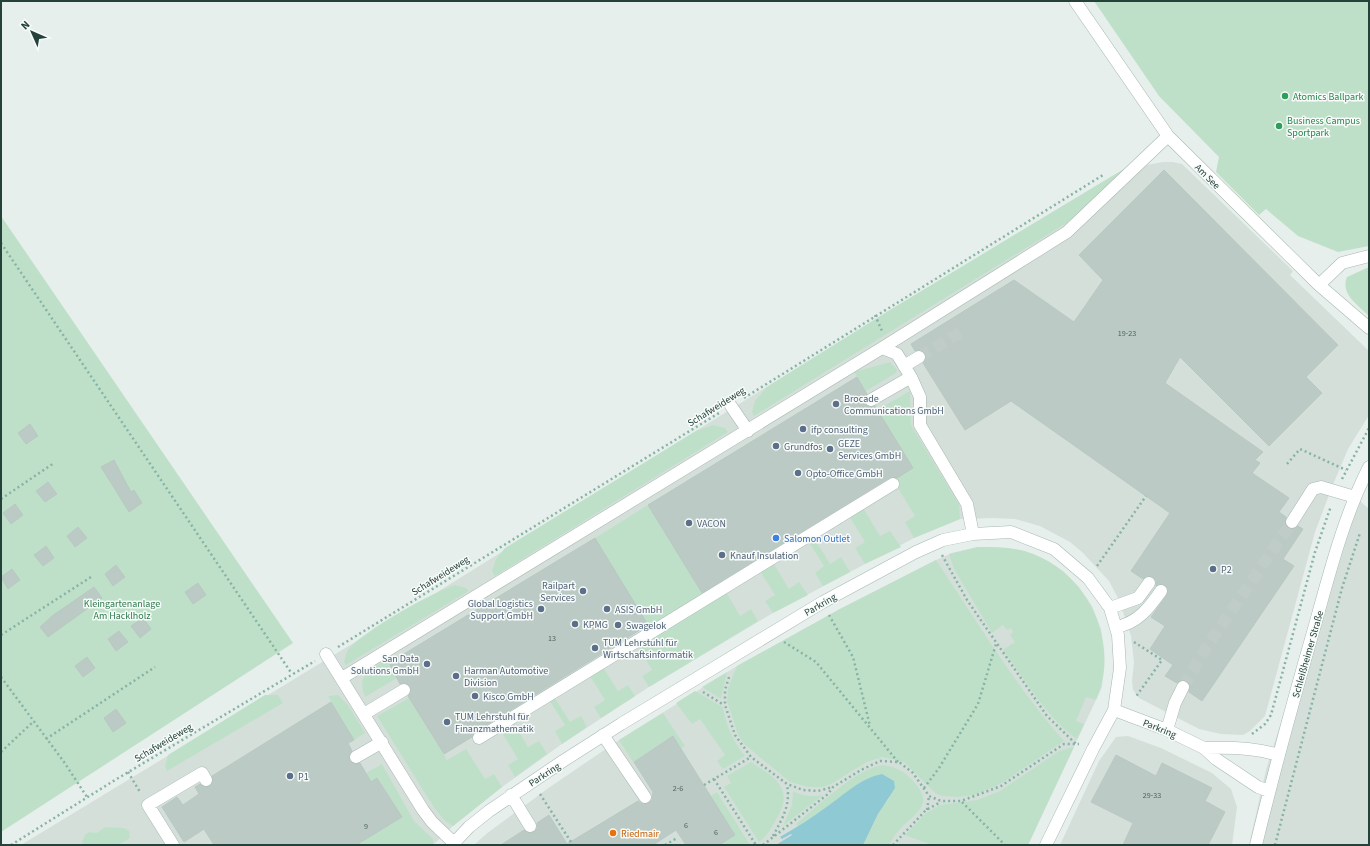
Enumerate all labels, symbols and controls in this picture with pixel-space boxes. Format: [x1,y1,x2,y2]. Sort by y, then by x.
north arrow [12,12,52,52]
text: N [17,17,33,33]
place label: Atomics Ballpark [1293,90,1363,104]
marker: Atomics Ballpark [1280,91,1290,101]
place label: Business Campus Sportpark [1287,114,1360,140]
marker: Business Campus Sportpark [1274,121,1284,131]
street label: Am See [1191,161,1223,193]
house number: 19-23 [1118,328,1136,339]
street label: Schafweideweg [685,384,748,430]
place label: Brocade Communications GmbH [844,392,944,418]
marker: Brocade Communications GmbH [831,399,841,409]
place label: ifp consulting [811,423,868,437]
marker: ifp consulting [798,424,808,434]
place label: GEZE Services GmbH [838,437,901,463]
place label: Grundfos [784,440,823,454]
marker: Grundfos [771,441,781,451]
marker: GEZE Services GmbH [825,444,835,454]
place label: Opto-Office GmbH [806,467,883,481]
marker: Opto-Office GmbH [793,468,803,478]
place label: VACON [697,517,726,531]
marker: VACON [684,518,694,528]
place label: Salomon Outlet [784,532,850,546]
marker: Salomon Outlet [771,533,781,543]
place label: Knauf Insulation [730,549,799,563]
marker: Knauf Insulation [717,550,727,560]
street label: Schafweideweg [409,553,472,599]
place label: P2 [1221,563,1232,577]
marker: P2 [1208,564,1218,574]
place label: Railpart Services [540,579,576,605]
marker: Railpart Services [578,586,588,596]
street label: Parkring [802,590,839,620]
park label: Kleingartenanlage Am Hacklholz [84,597,160,623]
place label: Global Logistics Support GmbH [468,597,533,623]
place label: ASIS GmbH [615,603,662,617]
marker: Global Logistics Support GmbH [536,604,546,614]
marker: ASIS GmbH [602,604,612,614]
street label: Schleißheimer Straße [1289,609,1327,700]
place label: KPMG [583,618,608,632]
marker: KPMG [570,619,580,629]
place label: Swagelok [626,619,666,633]
marker: Swagelok [613,620,623,630]
house number: 13 [548,633,556,644]
place label: TUM Lehrstuhl für Wirtschaftsinformatik [603,636,693,662]
marker: TUM Lehrstuhl für Wirtschaftsinformatik [590,643,600,653]
place label: San Data Solutions GmbH [351,652,419,678]
marker: San Data Solutions GmbH [422,659,432,669]
place label: Harman Automotive Division [464,664,548,690]
marker: Harman Automotive Division [451,671,461,681]
place label: Kisco GmbH [483,690,534,704]
marker: Kisco GmbH [470,691,480,701]
place label: TUM Lehrstuhl für Finanzmathematik [455,710,534,736]
street label: Parkring [1141,716,1179,742]
marker: TUM Lehrstuhl für Finanzmathematik [442,717,452,727]
street label: Schafweideweg [132,720,195,766]
street label: Parkring [526,759,563,790]
place label: P1 [298,770,309,784]
marker: P1 [285,771,295,781]
house number: 2-6 [673,783,683,794]
house number: 29-33 [1143,790,1161,801]
house number: 6 [684,820,688,831]
house number: 9 [364,821,368,832]
place label: Riedmair [621,827,659,841]
house number: 6 [714,827,718,838]
marker: Riedmair [608,828,618,838]

